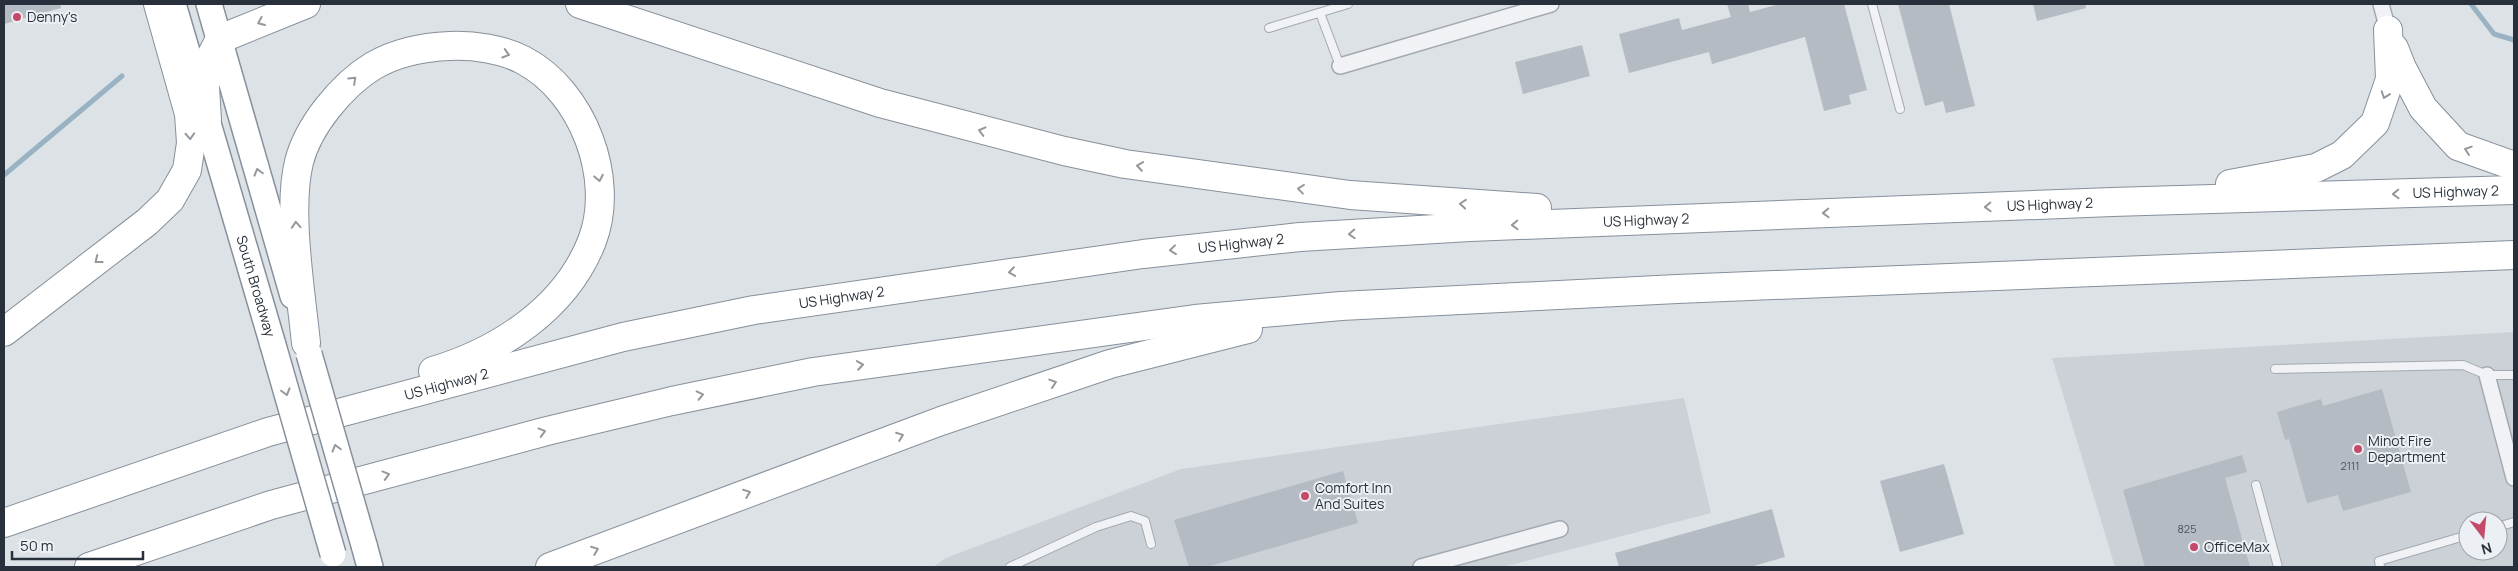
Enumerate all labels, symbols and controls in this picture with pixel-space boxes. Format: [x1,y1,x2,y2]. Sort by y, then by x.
place label: Denny's [27,7,77,26]
marker: Denny's [11,11,23,23]
one-way arrow [257,16,266,27]
one-way arrow [501,49,510,59]
one-way arrow [347,77,356,86]
one-way arrow [2381,90,2391,99]
one-way arrow [977,126,986,137]
one-way arrow [185,132,196,140]
one-way arrow [2465,145,2473,155]
one-way arrow [1136,162,1144,172]
one-way arrow [253,168,263,177]
one-way arrow [593,173,604,182]
street label: US Highway 2 [2412,180,2499,202]
one-way arrow [1297,184,1305,195]
one-way arrow [2391,188,2399,199]
street label: US Highway 2 [2006,193,2093,215]
one-way arrow [1458,199,1466,210]
one-way arrow [1984,202,1992,213]
street label: US Highway 2 [1603,208,1690,231]
one-way arrow [1822,208,1830,219]
one-way arrow [1510,220,1518,231]
one-way arrow [291,221,302,229]
one-way arrow [1348,228,1356,239]
street label: US Highway 2 [1197,229,1285,257]
street label: South Broadway [232,233,280,340]
one-way arrow [1169,244,1177,255]
one-way arrow [94,254,104,263]
one-way arrow [1008,266,1016,276]
street label: US Highway 2 [797,281,886,312]
one-way arrow [856,360,864,371]
street label: US Highway 2 [402,363,490,404]
one-way arrow [1049,379,1057,389]
one-way arrow [281,387,291,395]
one-way arrow [696,390,705,401]
one-way arrow [538,428,546,438]
place label: Minot Fire Department [2368,431,2446,466]
one-way arrow [895,432,903,442]
marker: Minot Fire Department [2352,443,2364,455]
one-way arrow [332,444,342,453]
house number: 2111 [2340,458,2360,473]
one-way arrow [381,470,390,481]
place label: Comfort Inn And Suites [1315,478,1392,513]
one-way arrow [743,489,751,499]
marker: Comfort Inn And Suites [1299,490,1311,502]
north arrow [2458,511,2508,561]
house number: 825 [2177,521,2197,536]
scale bar [12,528,144,560]
text: 50 m [20,535,54,556]
place label: OfficeMax [2204,537,2270,556]
text: N [2479,538,2494,559]
marker: OfficeMax [2188,541,2200,553]
one-way arrow [590,546,599,556]

